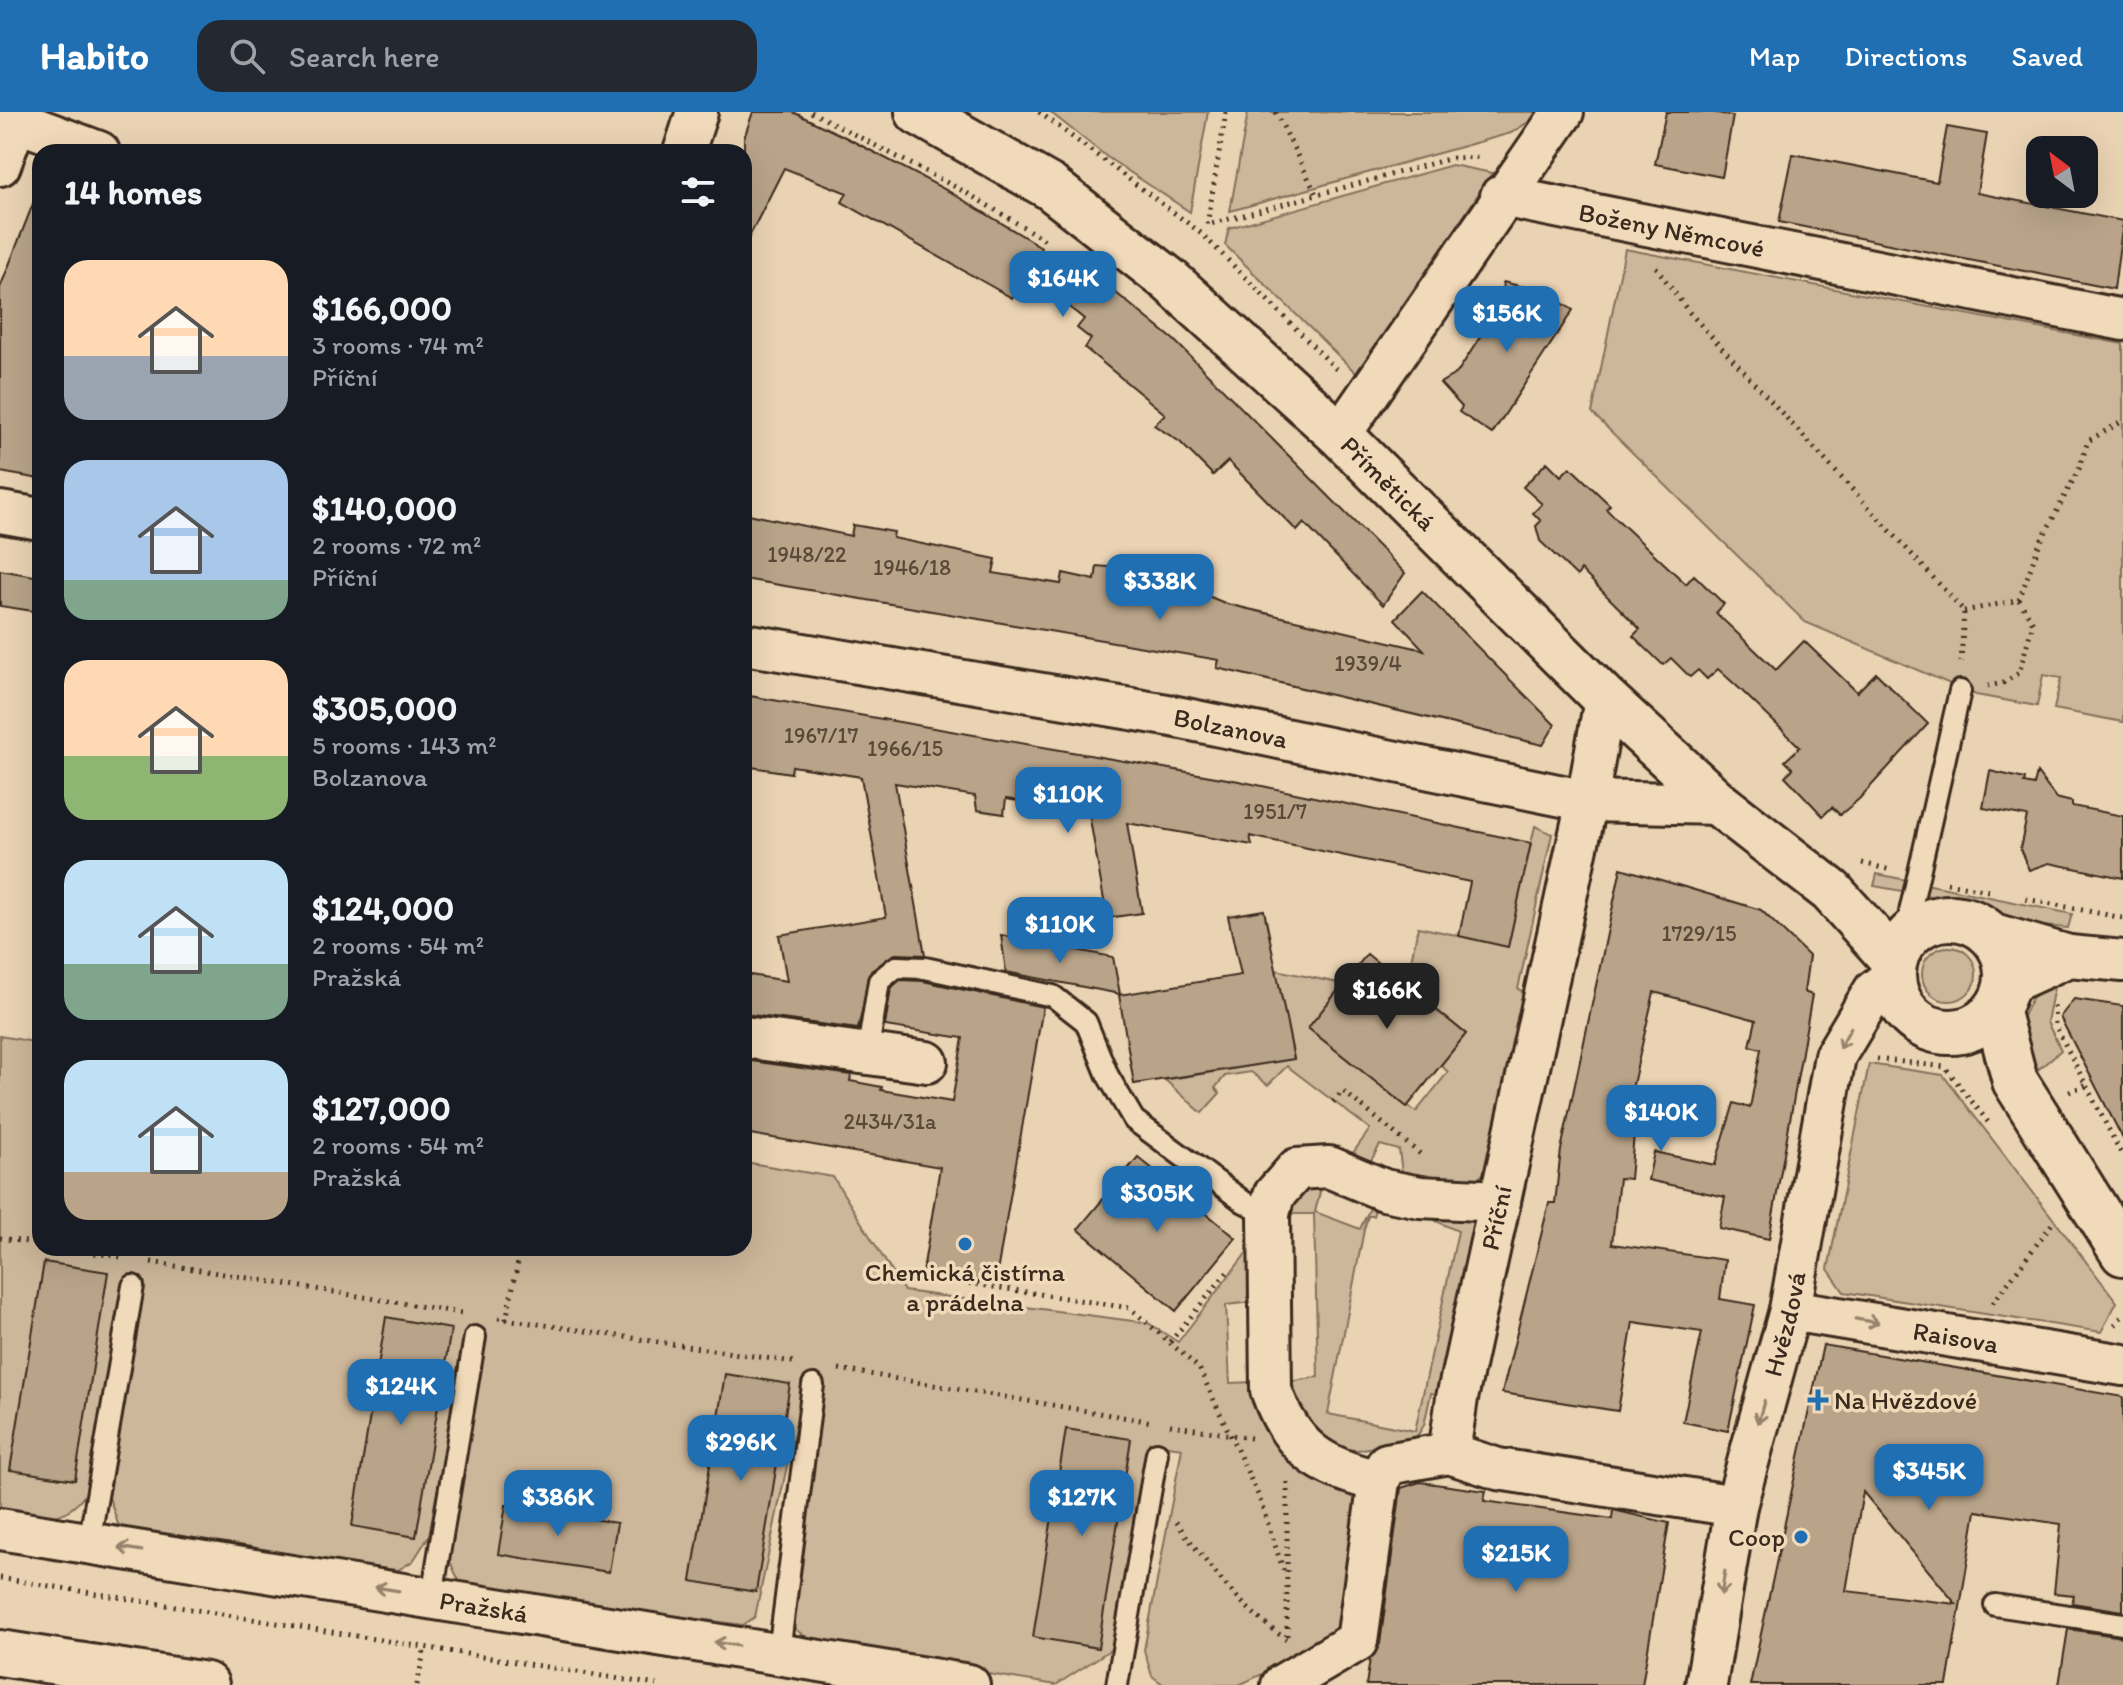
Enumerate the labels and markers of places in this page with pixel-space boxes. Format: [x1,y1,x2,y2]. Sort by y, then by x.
pin: $164K [1007,251,1119,319]
pin: $156K [1451,286,1563,354]
pin: $338K [1104,554,1216,622]
pin: $110K [1012,767,1124,835]
pin: $110K [1004,897,1116,965]
pin: $166K [1331,963,1443,1031]
pin: $140K [1605,1085,1717,1153]
pin: $305K [1101,1166,1213,1234]
marker: Chemická čistírna a prádelna [956,1235,974,1253]
place label: Chemická čistírna a prádelna [865,1256,1066,1318]
pin: $124K [345,1359,457,1427]
place label: Na Hvězdové [1834,1384,1977,1416]
marker: Na Hvězdové [1809,1391,1827,1409]
pin: $296K [685,1415,797,1483]
pin: $345K [1873,1444,1985,1512]
pin: $386K [502,1470,614,1538]
pin: $127K [1026,1470,1138,1538]
place label: Coop [1728,1521,1785,1553]
pin: $215K [1460,1526,1572,1594]
marker: Coop [1792,1528,1810,1546]

